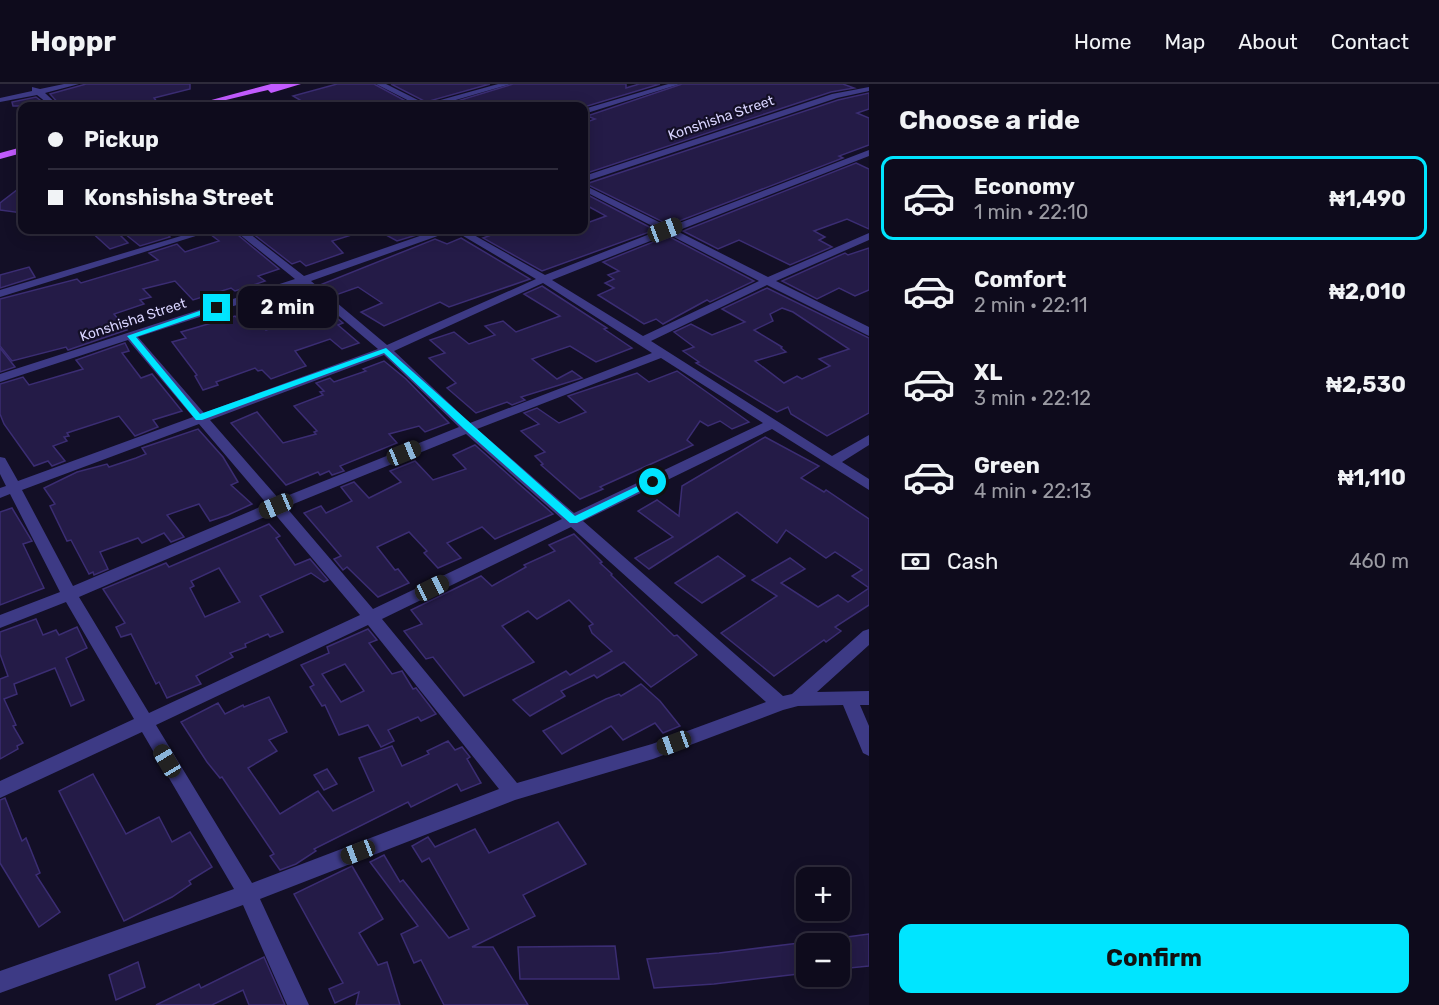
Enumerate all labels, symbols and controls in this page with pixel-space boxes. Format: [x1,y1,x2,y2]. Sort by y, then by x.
text: Hoppr [30,25,116,58]
text: Home [1074,29,1131,54]
text: Map [1164,29,1205,54]
text: About [1238,29,1298,54]
text: Contact [1331,29,1409,54]
street label: Konshisha Street [666,92,777,144]
text: Choose a ride [899,104,1080,136]
text: Pickup [84,126,159,153]
icon: car [902,171,956,225]
text: Economy [974,173,1075,200]
text: Konshisha Street [84,184,274,211]
text: ₦1,490 [1329,185,1406,212]
text: 1 min · 22:10 [974,200,1088,224]
car [645,215,685,245]
icon: car [902,264,956,318]
text: Comfort [974,266,1066,293]
text: ₦2,010 [1329,278,1406,305]
callout: 2 min [238,287,337,329]
text: 2 min · 22:11 [974,293,1088,317]
route end [203,294,230,321]
street label: Konshisha Street [78,295,189,345]
text: 2 min [260,295,315,319]
icon: car [902,357,956,411]
text: XL [974,359,1002,386]
text: ₦2,530 [1326,371,1406,398]
text: 3 min · 22:12 [974,386,1091,410]
car [384,438,424,468]
icon: car [902,450,956,504]
text: Green [974,452,1040,479]
text: ₦1,110 [1338,464,1406,491]
route start [639,468,666,495]
text: 4 min · 22:13 [974,479,1092,503]
car [256,491,296,521]
icon: cash [899,545,932,578]
text: Cash [947,548,998,575]
text: 460 m [1349,549,1409,573]
car [412,572,452,604]
car [654,728,694,758]
car [150,741,184,781]
car [338,837,378,867]
map controls [796,867,850,987]
button: + [796,867,850,921]
button: Confirm [899,924,1409,993]
button: − [796,933,850,987]

